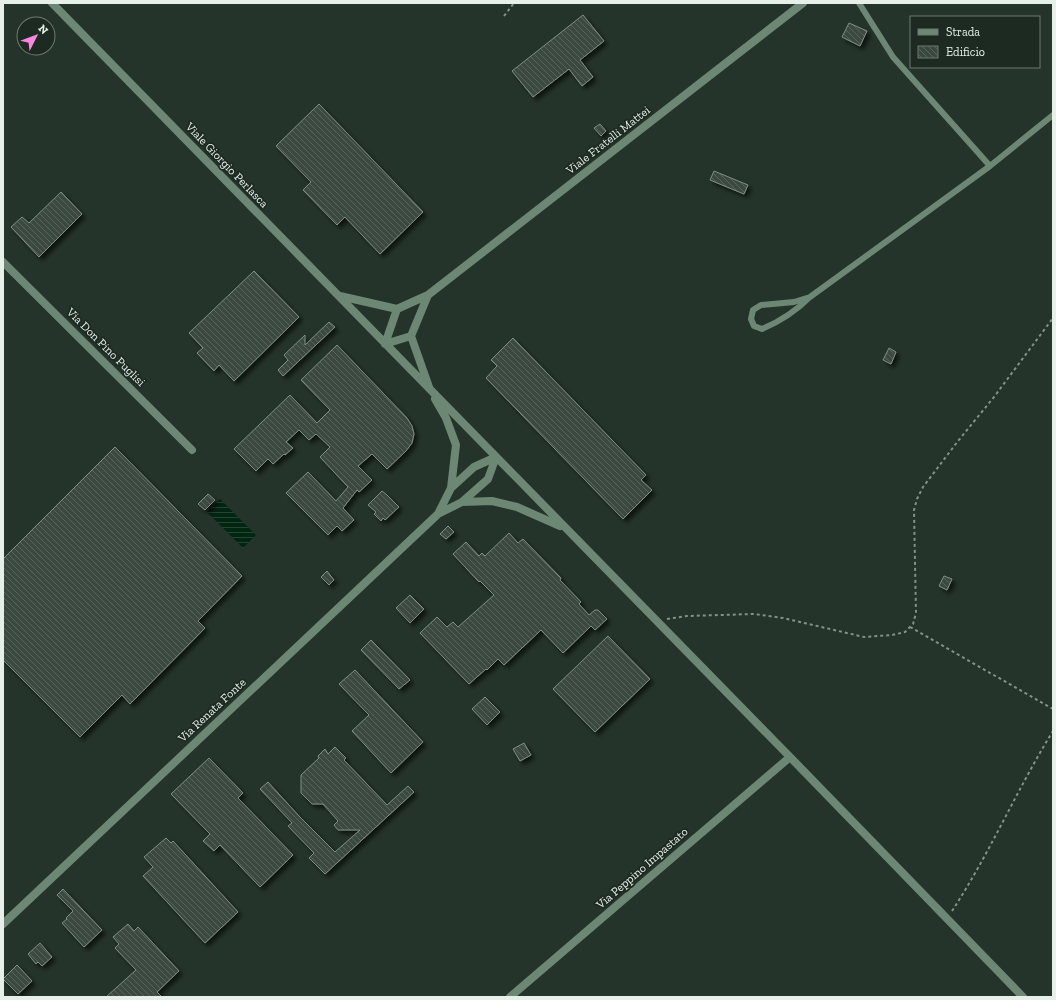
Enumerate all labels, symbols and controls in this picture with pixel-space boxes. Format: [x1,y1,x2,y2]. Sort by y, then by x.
north arrow [16,16,56,56]
legend [910,16,1040,68]
text: N [35,22,51,38]
text: Strada [946,25,980,39]
text: Edificio [946,45,985,59]
street label: Viale Fratelli Mattei [563,103,653,178]
street label: Viale Giorgio Perlasca [182,119,271,211]
street label: Via Don Pino Puglisi [63,304,149,390]
street label: Via Renata Fonte [174,675,249,746]
street label: Via Peppino Impastato [593,824,691,912]

